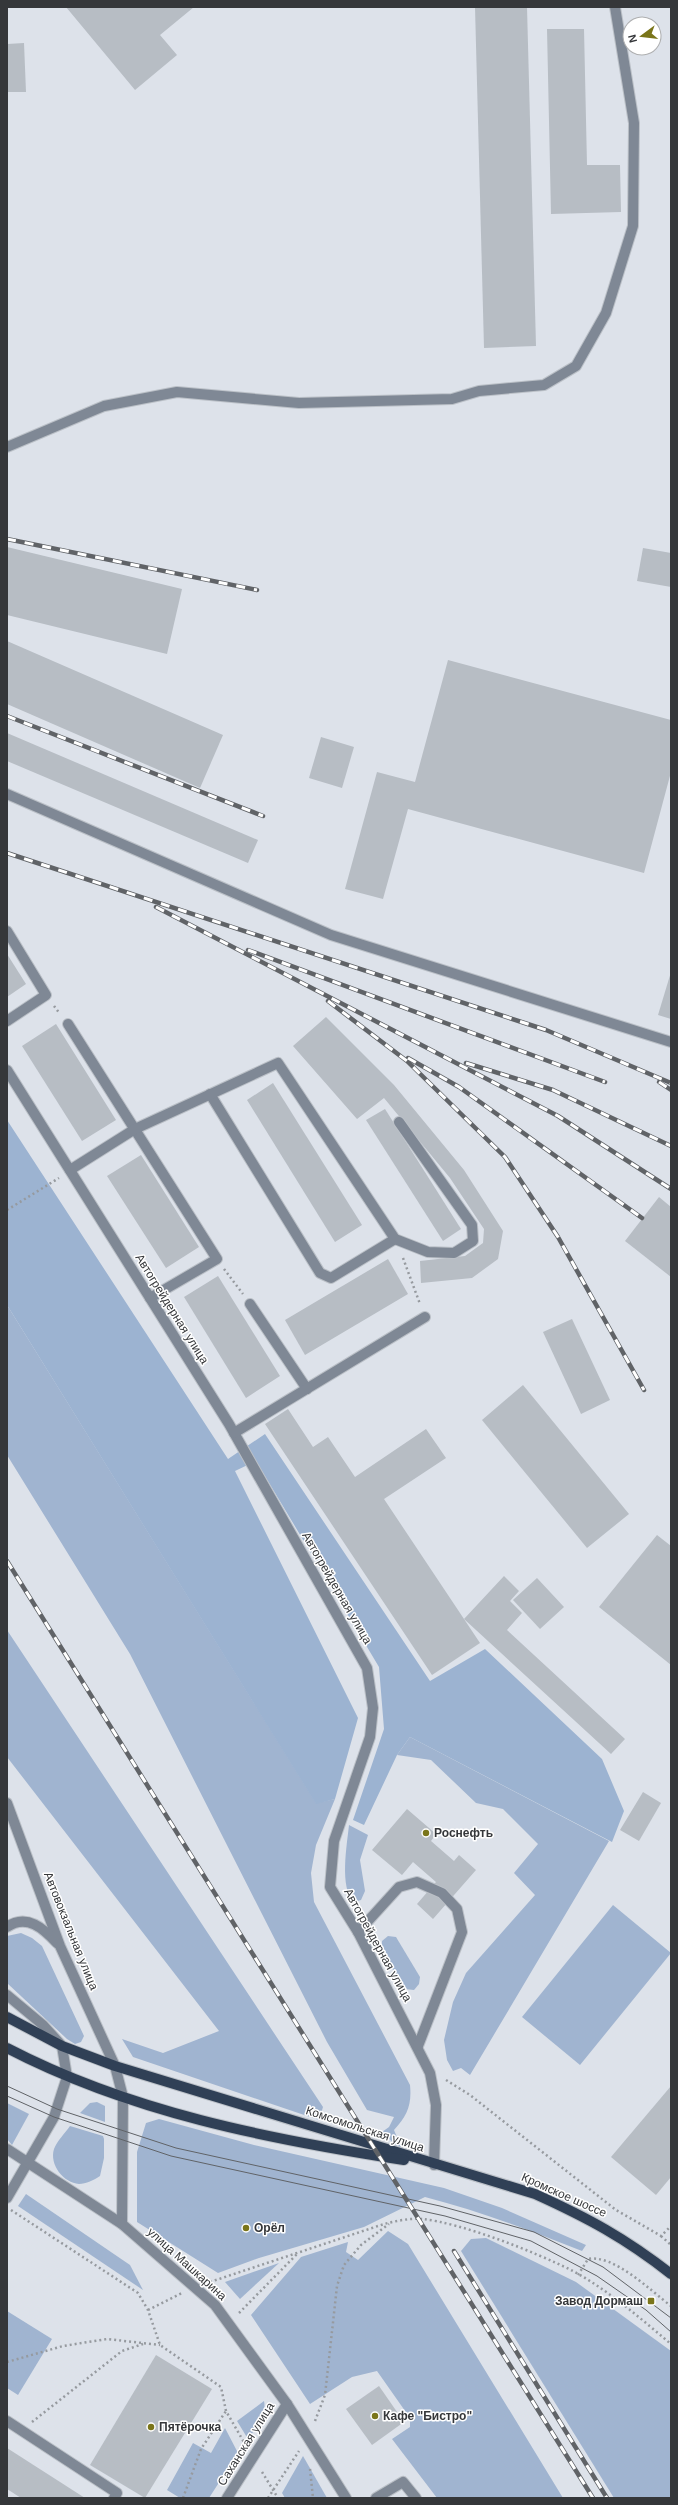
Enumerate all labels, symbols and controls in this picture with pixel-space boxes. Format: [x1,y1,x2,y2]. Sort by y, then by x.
north arrow [622,16,662,56]
text: N [626,33,639,44]
street label: Автогрейдерная улица [132,1251,212,1367]
street label: Автогрейдерная улица [299,1529,375,1647]
place label: Роснефть [434,1826,493,1840]
marker: Роснефть [421,1828,431,1838]
street label: Автовокзальная улица [41,1870,101,1992]
street label: Автогрейдерная улица [341,1886,415,2004]
street label: Комсомольская улица [304,2103,426,2155]
street label: Кромское шоссе [519,2170,609,2220]
place label: Орёл [254,2221,285,2235]
marker: Орёл [241,2223,251,2233]
street label: улица Машкарина [145,2225,230,2303]
place label: Завод Дормаш [555,2294,643,2308]
marker: Завод Дормаш [646,2296,656,2306]
street label: Саханская улица [215,2399,277,2488]
place label: Кафе "Бистро" [383,2409,472,2423]
marker: Кафе "Бистро" [370,2411,380,2421]
place label: Пятёрочка [159,2420,222,2434]
marker: Пятёрочка [146,2422,156,2432]

